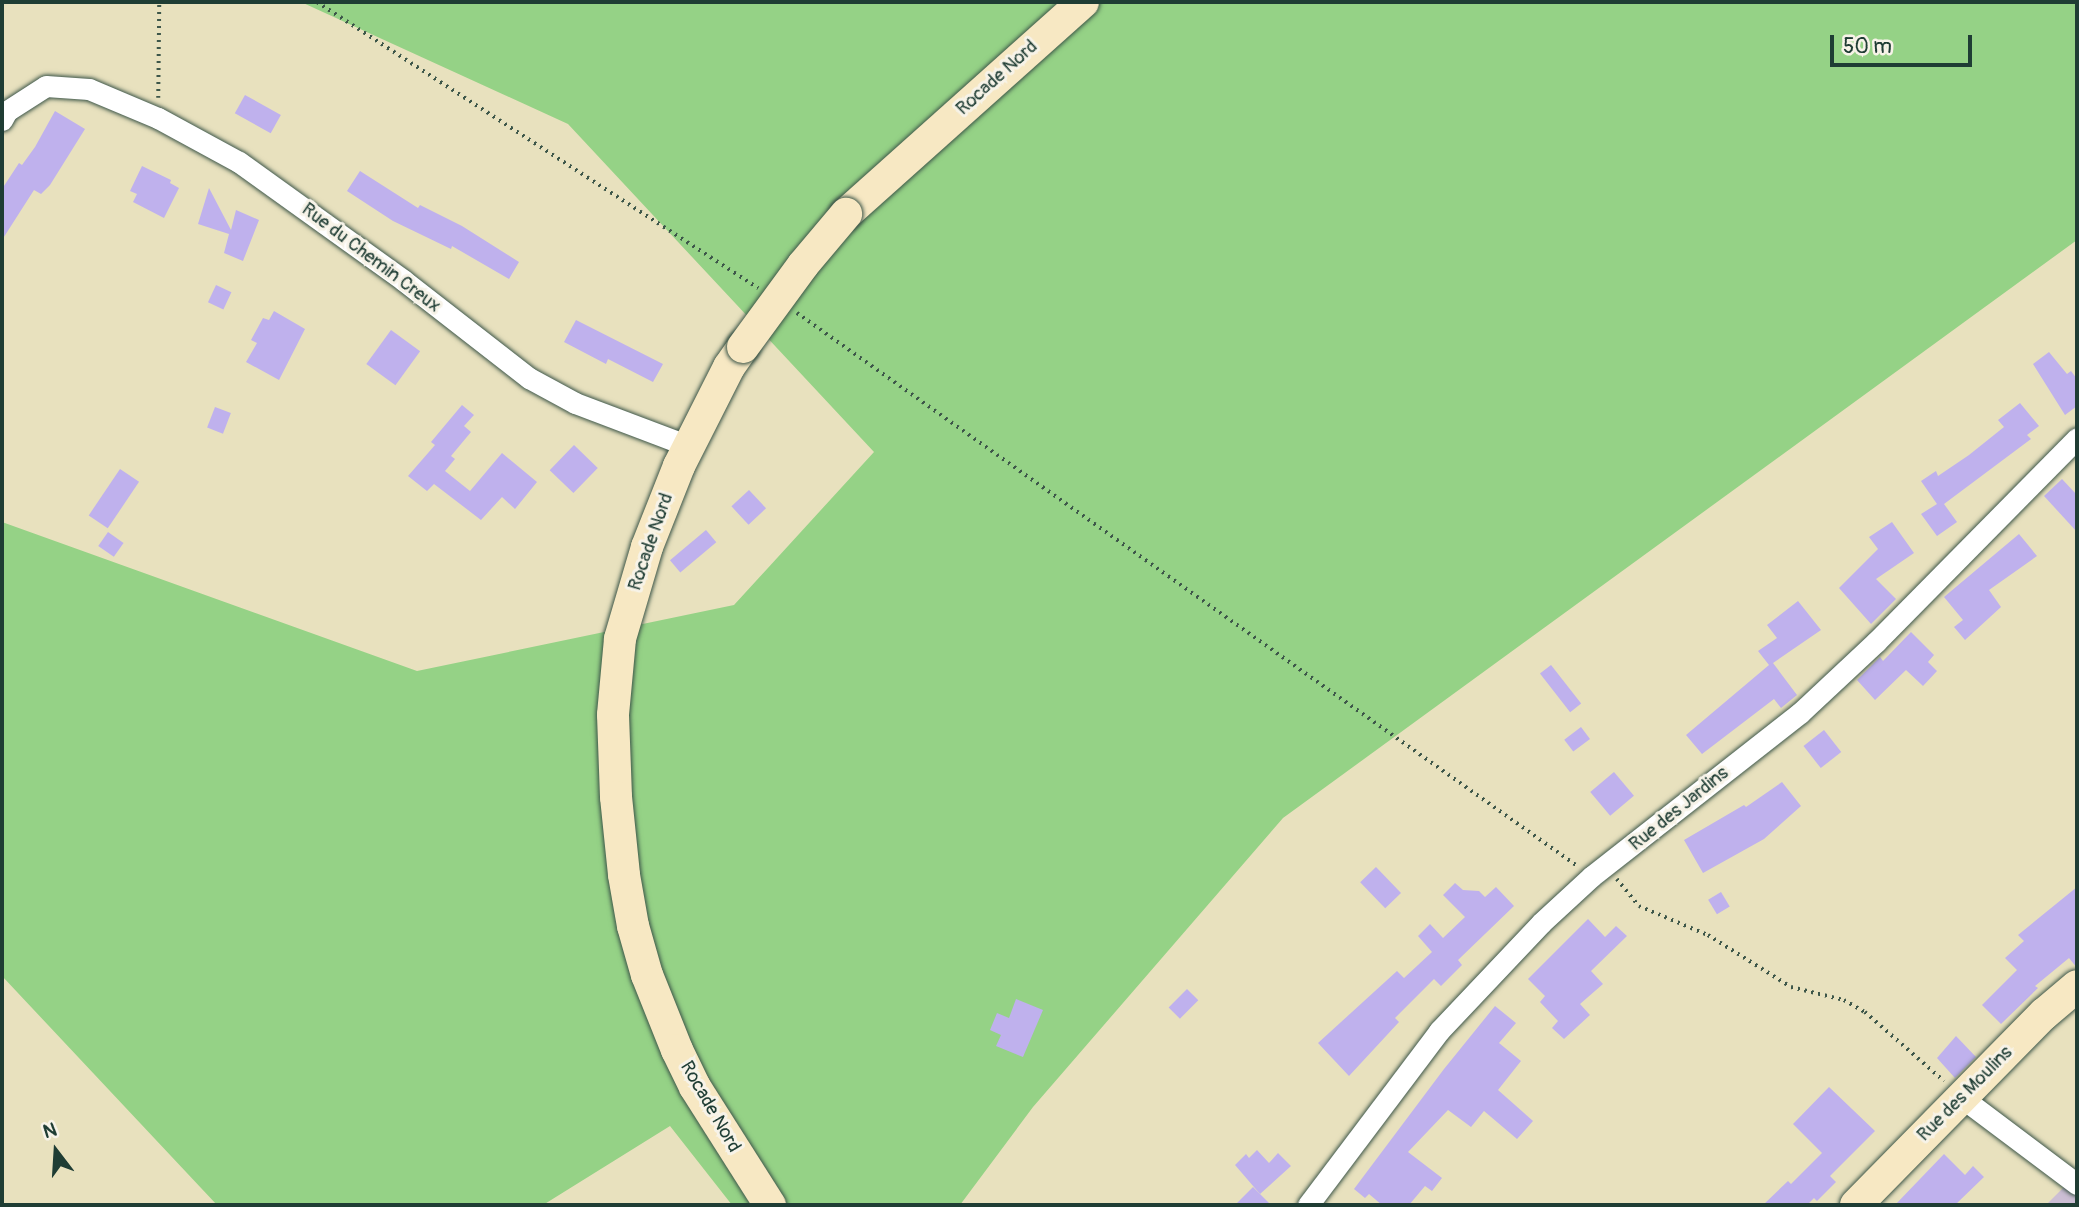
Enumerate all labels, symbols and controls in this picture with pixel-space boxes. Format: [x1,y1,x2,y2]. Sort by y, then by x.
scale bar [1834,21,1976,65]
text: 50 m [1843,33,1892,60]
street label: Rocade Nord [952,36,1042,120]
street label: Rue du Chemin Creux [297,198,445,318]
street label: Rocade Nord [624,490,678,594]
street label: Rue des Jardins [1625,762,1733,856]
street label: Rue des Moulins [1913,1042,2017,1146]
street label: Rocade Nord [675,1057,745,1157]
north arrow [21,1116,91,1186]
text: N [40,1118,60,1144]

